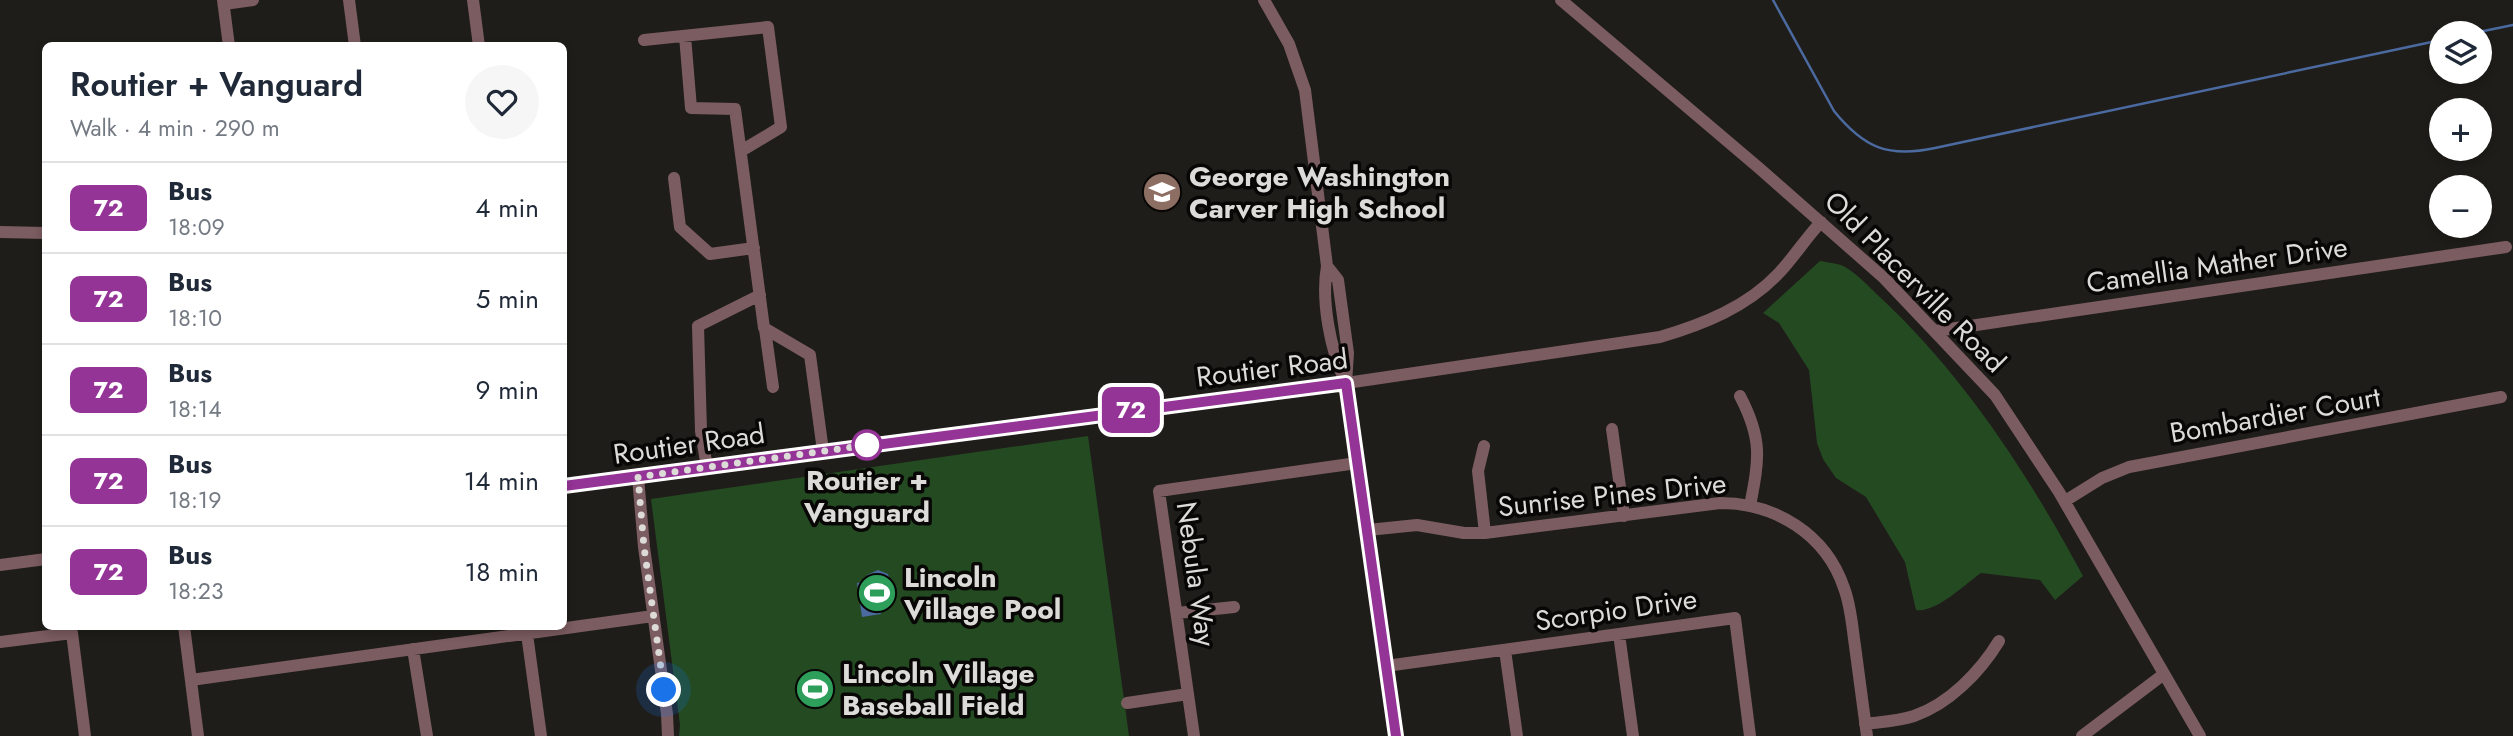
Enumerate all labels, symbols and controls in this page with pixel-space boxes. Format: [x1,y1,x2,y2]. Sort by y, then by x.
map controls [2429,21,2492,238]
button: layers [2429,21,2492,84]
text: Routier + Vanguard [70,61,363,108]
button: heart [465,65,539,139]
button: + [2429,98,2492,161]
text: Walk · 4 min · 290 m [70,111,280,145]
place label: George Washington Carver High School [1189,156,1450,229]
school or university icon: George Washington Carver High School [1141,171,1183,213]
text: Bus [168,172,212,210]
button: − [2429,175,2492,238]
street label: Old Placerville Road [1815,182,2015,382]
text: 4 min [475,189,539,227]
text: 72 [93,190,124,225]
text: 18:09 [168,210,225,244]
street label: Camellia Mather Drive [2084,226,2350,304]
text: Bus [168,263,212,301]
text: 5 min [476,280,539,318]
text: 72 [93,281,124,316]
text: 18:10 [168,301,222,335]
street label: Routier Road [1194,338,1350,398]
text: Bus [168,354,212,392]
text: 9 min [476,371,539,409]
text: 72 [93,372,124,407]
street label: Bombardier Court [2167,376,2384,454]
line badge: 72 [1100,387,1162,433]
text: 18:14 [168,392,222,426]
text: 72 [1116,392,1146,427]
street label: Routier Road [611,413,767,475]
marker: Routier + Vanguard [852,430,882,460]
text: Bus [168,445,212,483]
place label: Routier + Vanguard [803,460,930,533]
text: 14 min [464,462,539,500]
text: 72 [93,463,124,498]
street label: Sunrise Pines Drive [1496,463,1728,527]
text: 18:19 [168,483,221,517]
street label: Nebula Way [1166,499,1227,650]
text: Bus [168,536,212,574]
text: 18 min [465,553,539,591]
text: 72 [93,554,124,589]
place label: Lincoln Village Pool [903,557,1061,630]
sports icon: Lincoln Village Pool [856,572,898,614]
text: 18:23 [168,574,223,608]
street label: Scorpio Drive [1533,578,1699,642]
place label: Lincoln Village Baseball Field [842,653,1035,726]
sports icon: Lincoln Village Baseball Field [794,668,836,710]
your location [646,672,681,707]

